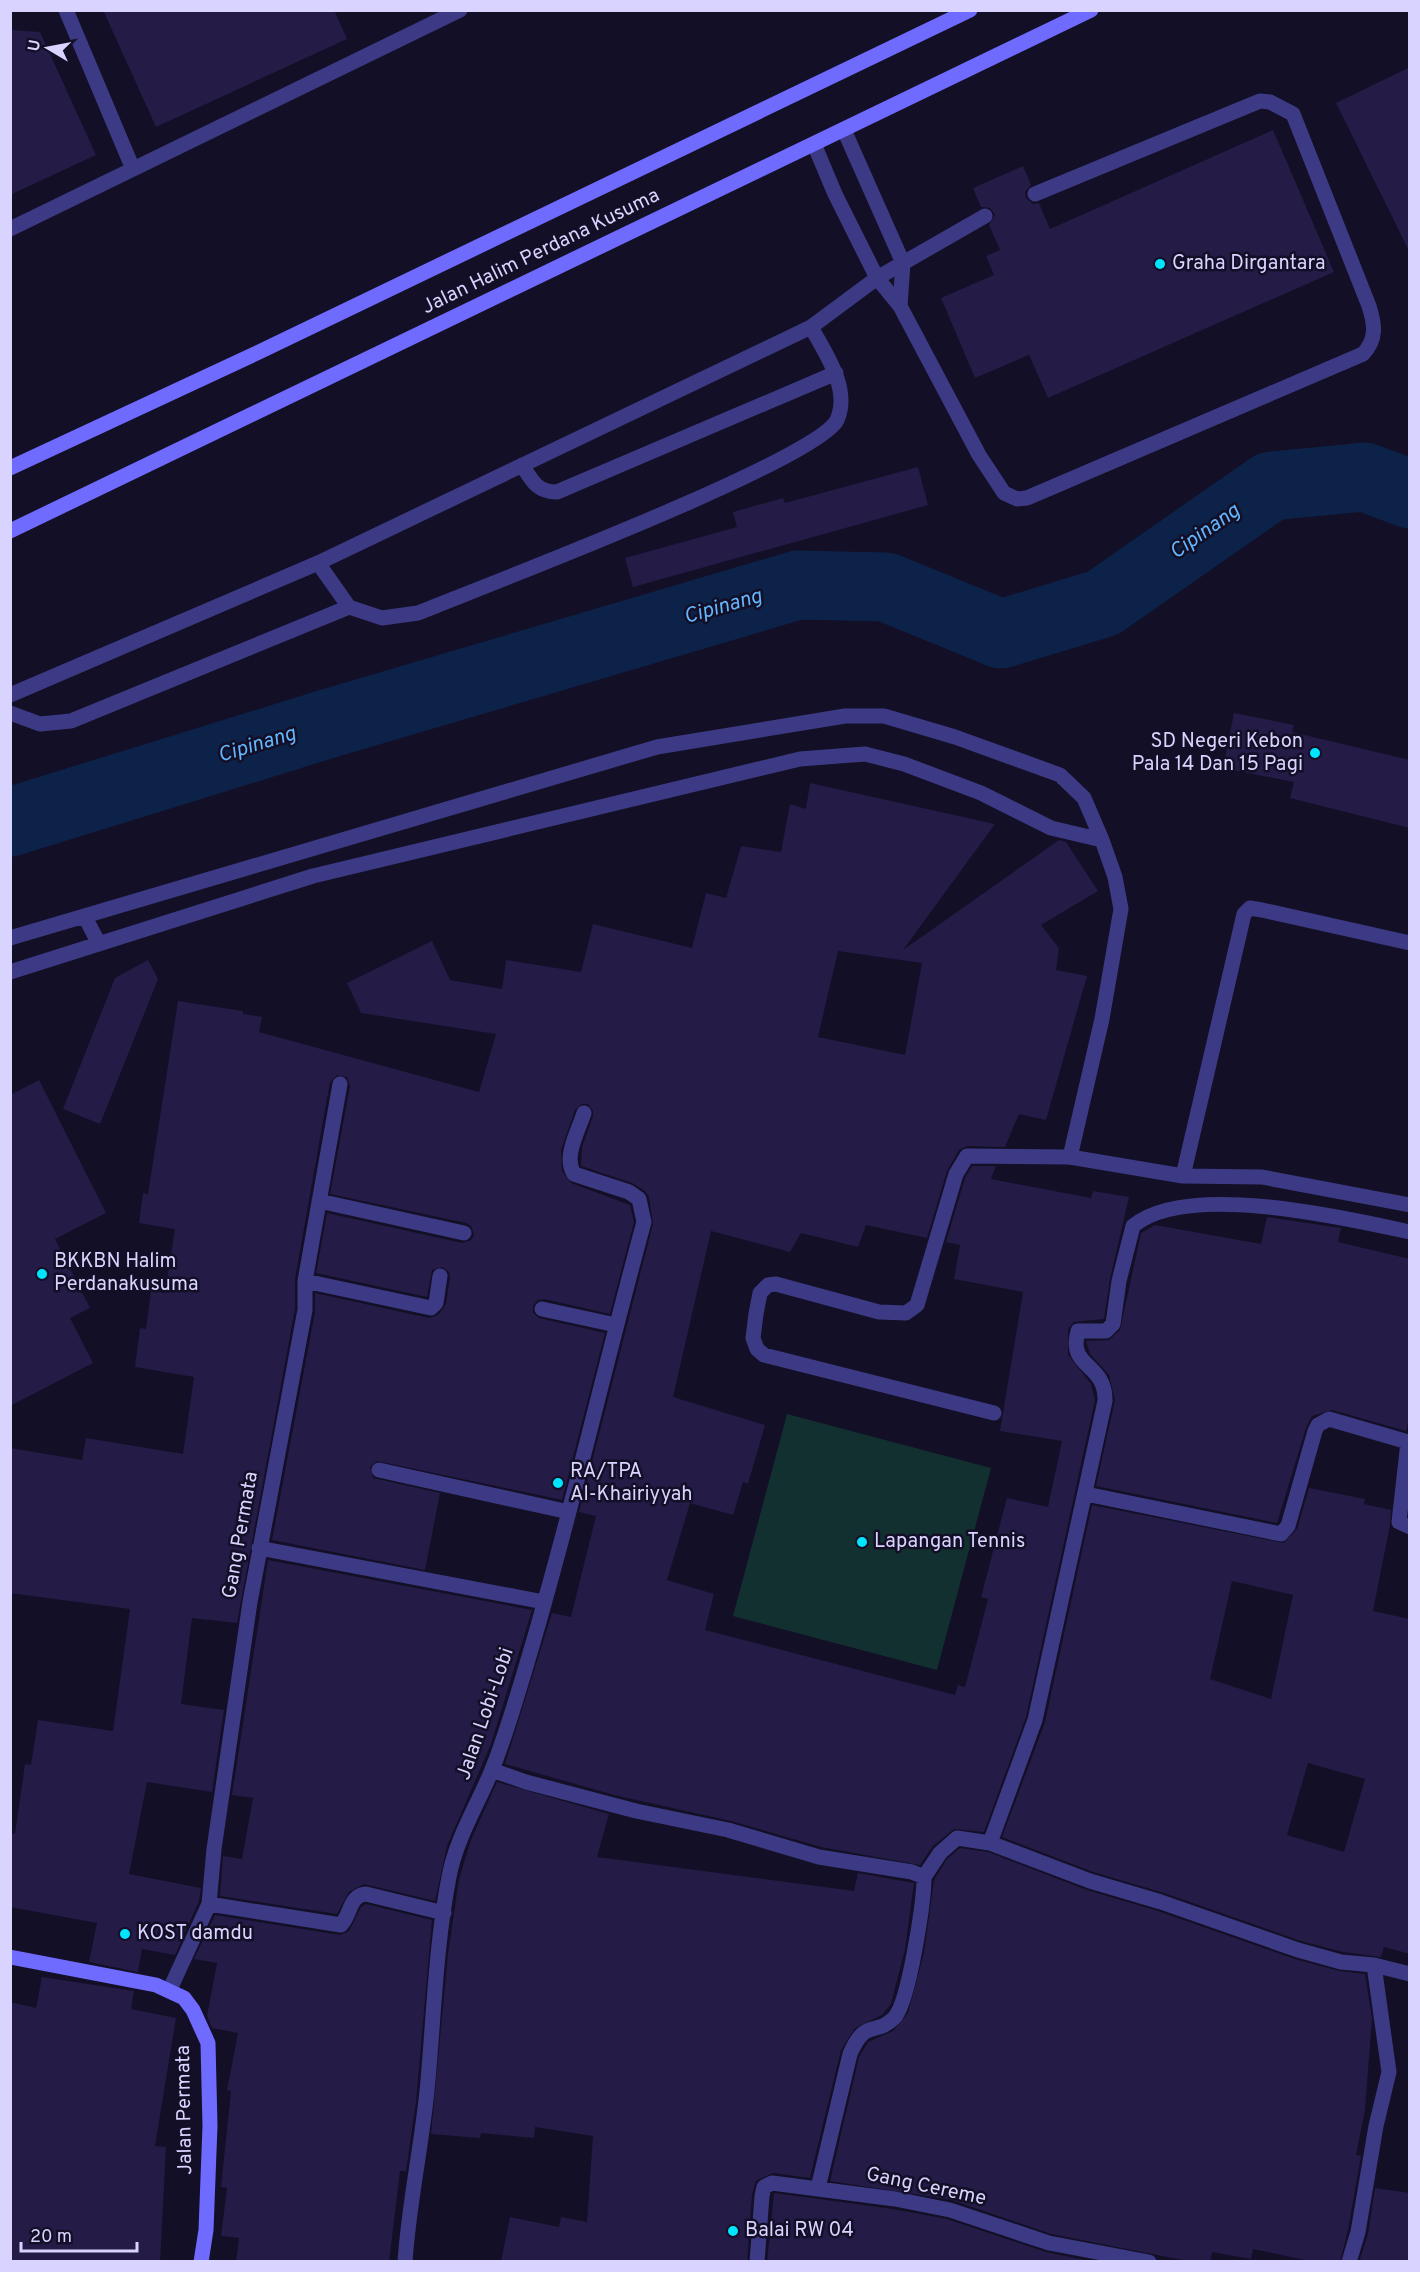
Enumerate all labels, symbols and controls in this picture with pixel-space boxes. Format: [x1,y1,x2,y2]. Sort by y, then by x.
north arrow [18,18,78,78]
text: U [24,38,46,53]
street label: Jalan Halim Perdana Kusuma [418,183,664,321]
place label: Graha Dirgantara [1172,251,1325,277]
marker: Graha Dirgantara [1153,257,1167,271]
water label: Cipinang [1164,498,1246,566]
water label: Cipinang [681,583,766,631]
water label: Cipinang [215,720,300,770]
place label: SD Negeri Kebon Pala 14 Dan 15 Pagi [1132,729,1303,778]
marker: SD Negeri Kebon Pala 14 Dan 15 Pagi [1308,746,1322,760]
place label: BKKBN Halim Perdanakusuma [54,1249,199,1298]
marker: BKKBN Halim Perdanakusuma [35,1267,49,1281]
place label: RA/TPA Al-Khairiyyah [570,1459,693,1508]
street label: Gang Permata [217,1469,265,1601]
marker: RA/TPA Al-Khairiyyah [551,1476,565,1490]
place label: Lapangan Tennis [874,1529,1025,1555]
marker: Lapangan Tennis [855,1535,869,1549]
street label: Jalan Lobi-Lobi [451,1644,521,1784]
place label: KOST damdu [137,1921,253,1947]
marker: KOST damdu [118,1927,132,1941]
street label: Jalan Permata [171,2045,199,2175]
street label: Gang Cereme [863,2162,989,2212]
scale bar [21,2215,136,2253]
place label: Balai RW 04 [745,2218,854,2244]
marker: Balai RW 04 [726,2224,740,2238]
text: 20 m [30,2226,72,2249]

